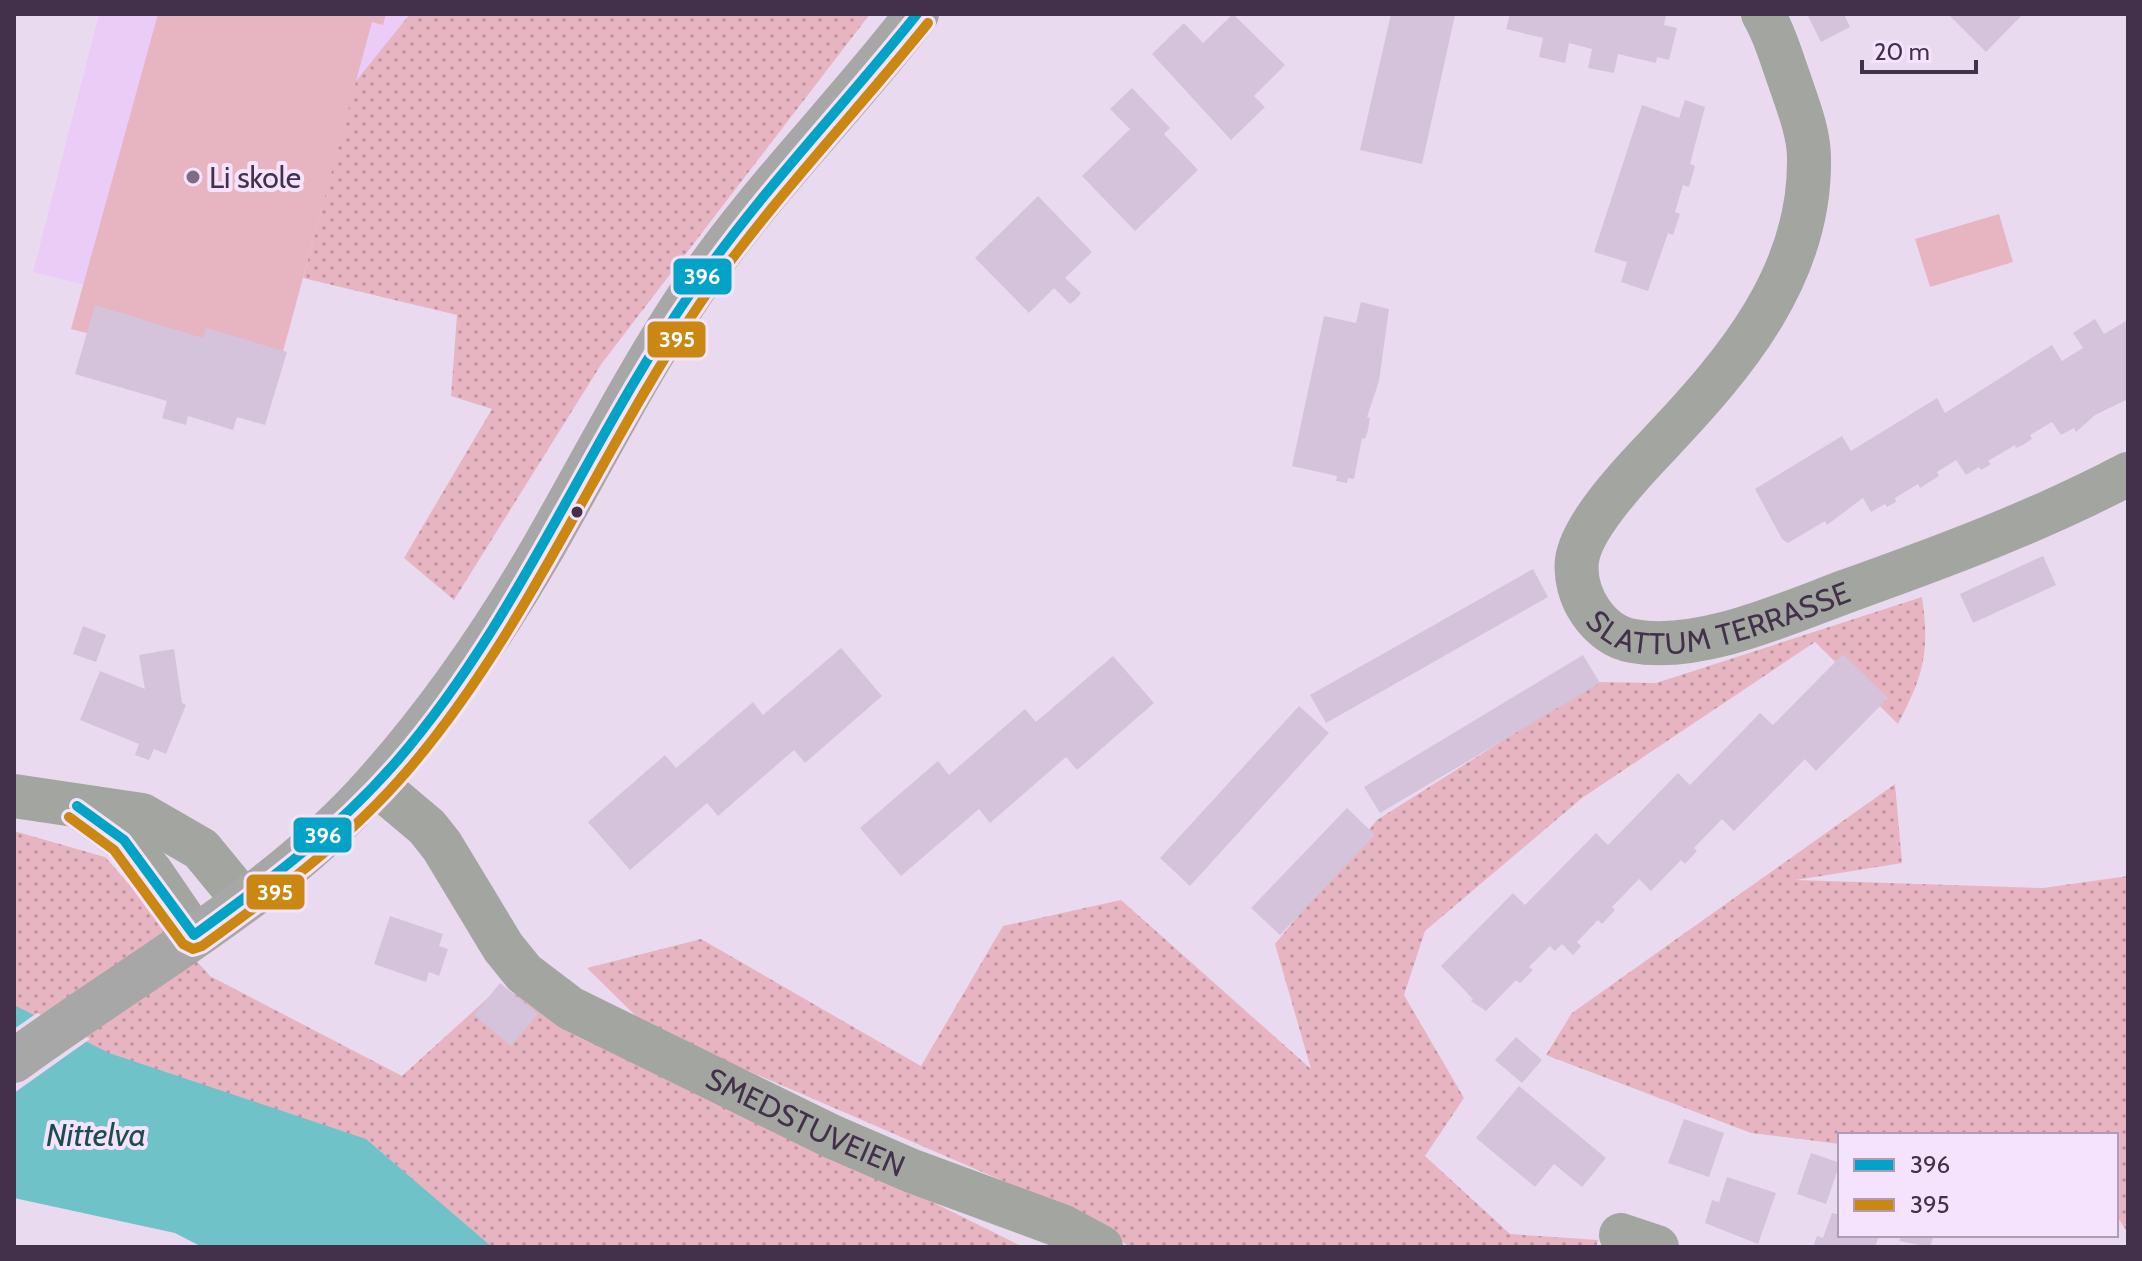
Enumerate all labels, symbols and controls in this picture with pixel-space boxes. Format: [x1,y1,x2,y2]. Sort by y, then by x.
scale bar [1862,24,1976,74]
text: 20 m [1874,37,1930,66]
place label: Li skole [209,159,301,196]
marker: Li skole [184,168,202,186]
line badge: 396 [672,257,733,296]
text: 396 [684,263,720,290]
line badge: 395 [646,320,707,359]
text: 395 [659,326,695,353]
unlabelled marker [569,504,585,520]
street label: SLATTUM TERRASSE [1579,573,1855,662]
line badge: 396 [292,816,353,854]
text: 396 [305,822,341,849]
line badge: 395 [245,873,306,911]
text: 395 [257,879,293,906]
street label: SMEDSTUVEIEN [700,1059,911,1184]
water label: Nittelva [46,1115,146,1154]
legend [1838,1133,2118,1237]
text: 396 [1910,1150,1950,1179]
text: 395 [1910,1190,1950,1219]

